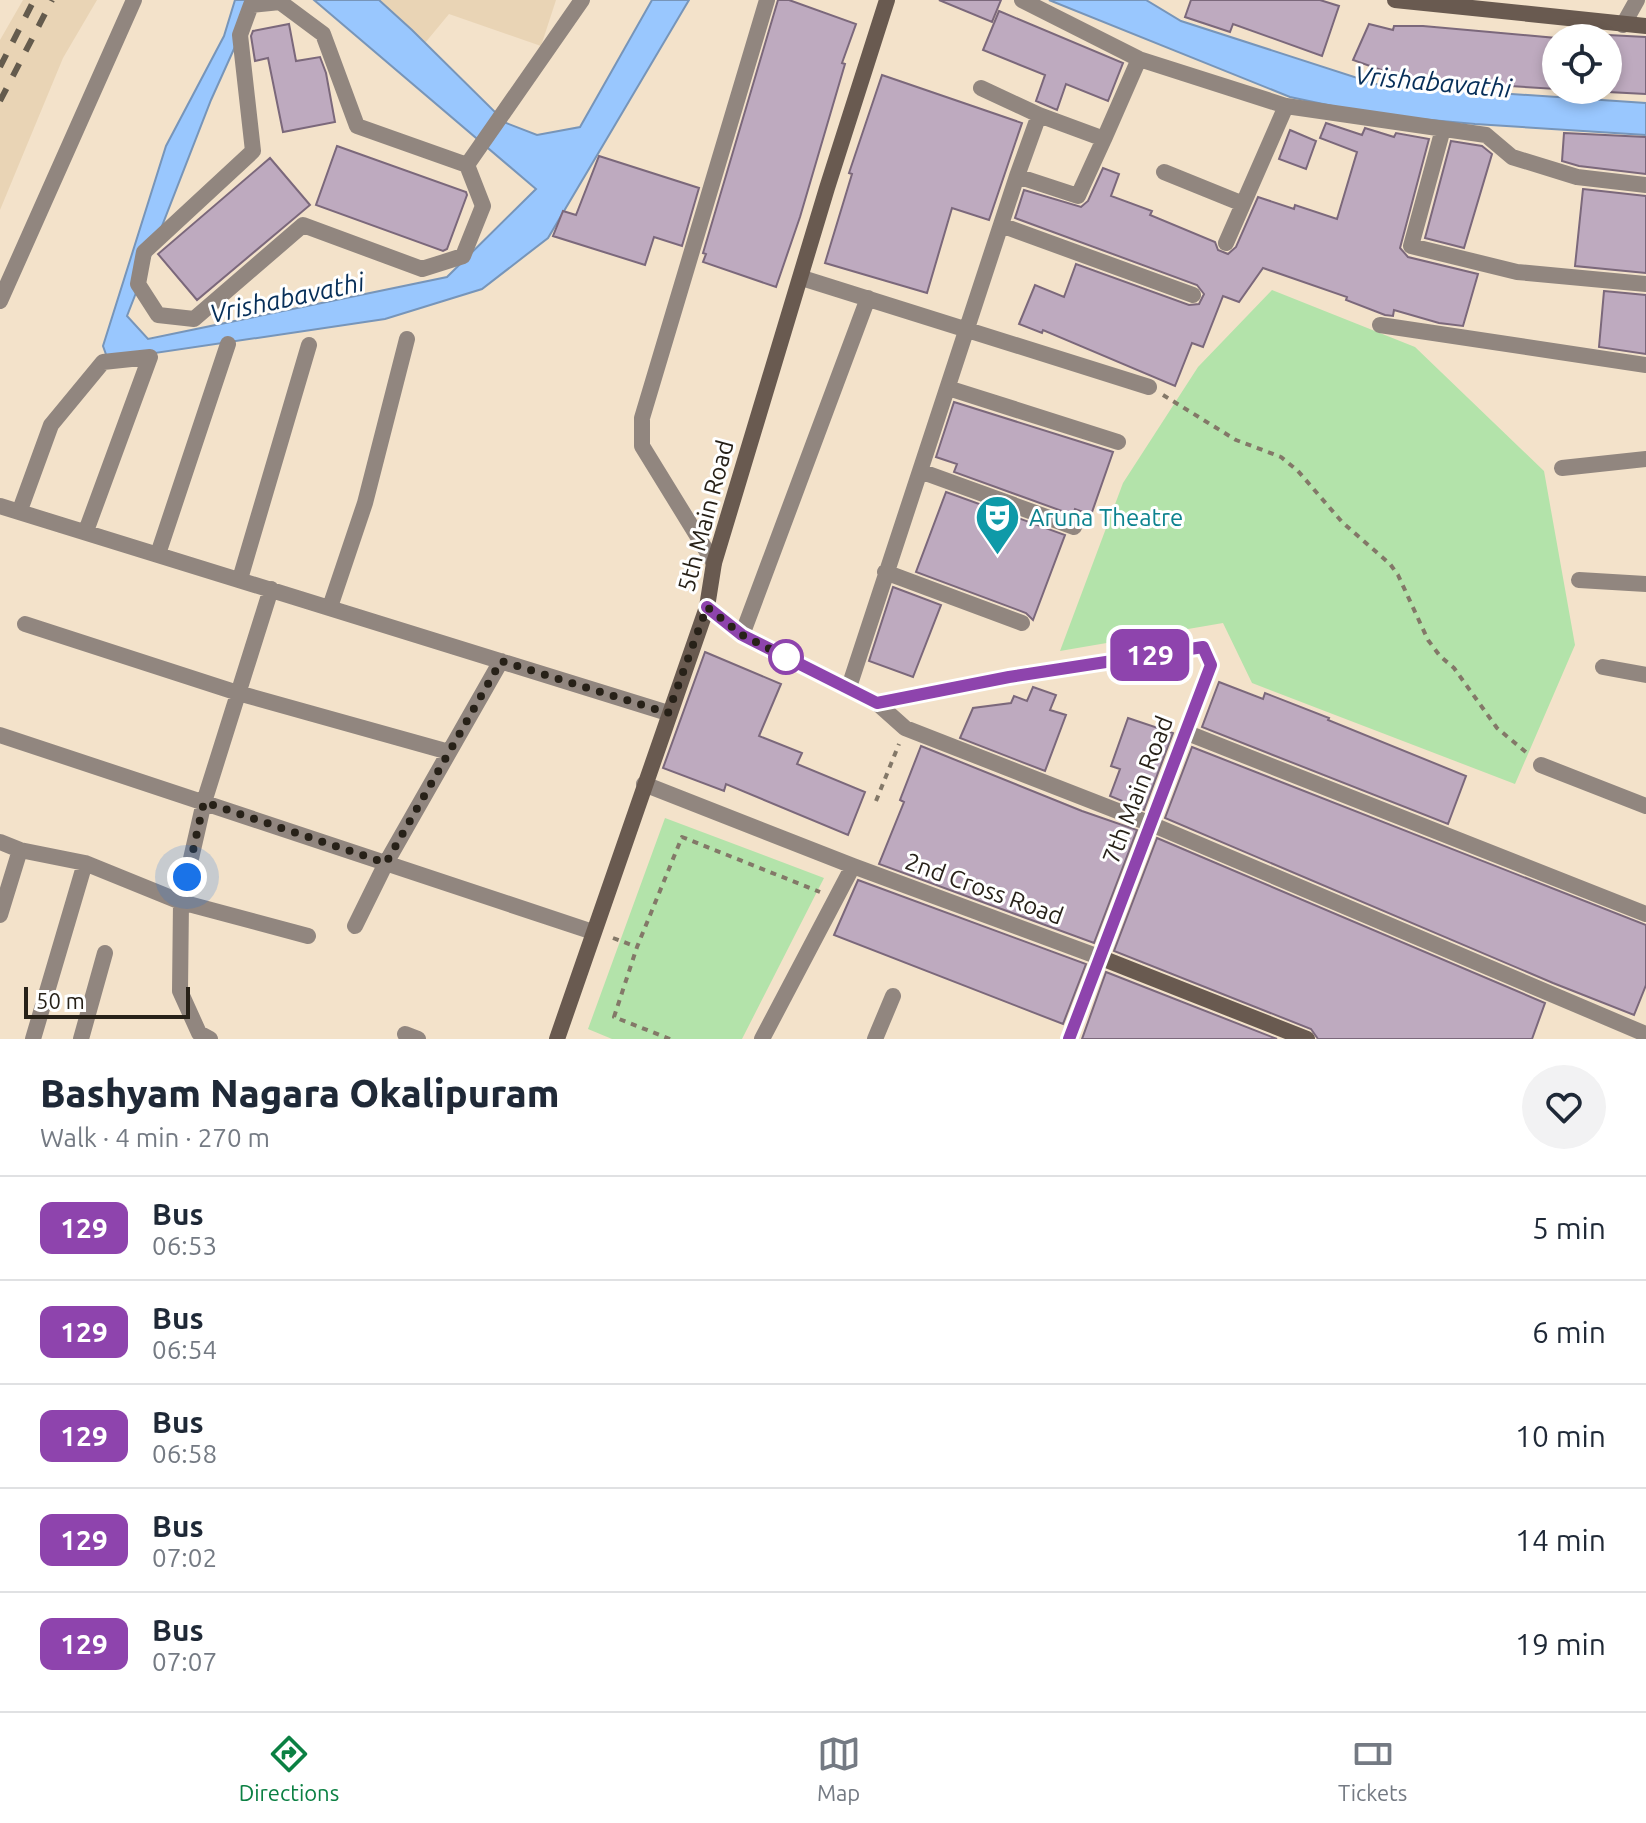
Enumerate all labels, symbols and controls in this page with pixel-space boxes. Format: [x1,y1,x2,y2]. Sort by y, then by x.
map controls [1542,24,1622,104]
button: locate [1542,24,1622,104]
water label: Vrishabavathi [1353,60,1514,103]
water label: Vrishabavathi [207,267,368,328]
street label: 5th Main Road [672,437,739,595]
theatre icon: Aruna Theatre [974,494,1022,557]
place label: Aruna Theatre [1029,504,1183,531]
line badge: 129 [1104,629,1196,681]
text: 129 [1126,639,1174,670]
unlabelled marker [769,640,803,674]
street label: 7th Main Road [1097,712,1178,867]
street label: 2nd Cross Road [901,847,1067,930]
your location [167,857,207,897]
scale bar [24,983,190,1019]
text: 50 m [36,988,85,1013]
button: heart [1522,1065,1606,1149]
text: Bashyam Nagara Okalipuram [40,1072,560,1114]
text: Walk · 4 min · 270 m [40,1123,270,1152]
text: Bus [152,1197,204,1231]
text: 5 min [1532,1211,1606,1245]
text: 129 [60,1212,108,1243]
text: 06:53 [152,1231,217,1260]
text: Bus [152,1301,204,1335]
text: 6 min [1532,1315,1606,1349]
text: 129 [60,1316,108,1347]
text: 06:54 [152,1335,217,1364]
text: Bus [152,1405,204,1439]
text: 10 min [1515,1419,1606,1453]
text: 129 [60,1420,108,1451]
text: 06:58 [152,1439,217,1468]
text: Bus [152,1509,204,1543]
text: 14 min [1515,1523,1606,1557]
text: 129 [60,1524,108,1555]
text: 07:02 [152,1543,217,1572]
text: Bus [152,1613,204,1647]
text: 19 min [1515,1627,1606,1661]
text: 129 [60,1628,108,1659]
text: 07:07 [152,1647,217,1676]
tab: Directions [239,1732,339,1805]
tab: Map [817,1732,861,1805]
tab: Tickets [1338,1732,1407,1805]

